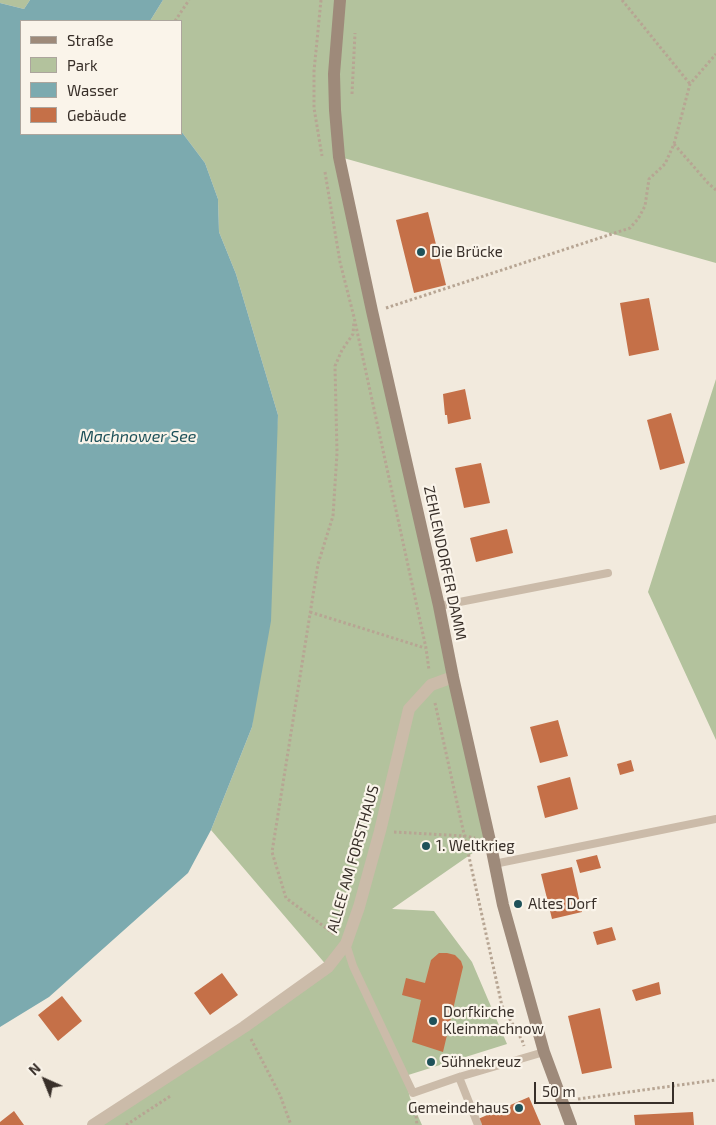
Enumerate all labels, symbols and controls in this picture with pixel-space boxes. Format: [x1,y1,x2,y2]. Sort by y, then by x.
legend [20,20,182,135]
text: Straße [67,31,113,49]
text: Park [67,56,98,74]
text: Wasser [67,81,119,99]
text: Gebäude [67,106,126,124]
place label: Die Brücke [431,243,503,261]
marker: Die Brücke [415,246,427,258]
water label: Machnower See [80,427,196,447]
street label: ZEHLENDORFER DAMM [420,484,470,642]
street label: ALLEE AM FORSTHAUS [323,783,383,935]
place label: 1. Weltkrieg [436,837,515,855]
marker: 1. Weltkrieg [420,840,432,852]
place label: Altes Dorf [528,895,597,913]
marker: Altes Dorf [512,898,524,910]
place label: Dorfkirche Kleinmachnow [443,1003,544,1038]
marker: Dorfkirche Kleinmachnow [427,1015,439,1027]
place label: Sühnekreuz [441,1053,521,1071]
north arrow [20,1055,70,1105]
marker: Sühnekreuz [425,1056,437,1068]
text: N [25,1059,44,1078]
scale bar [536,1072,676,1104]
text: 50 m [542,1082,576,1100]
place label: Gemeindehaus [408,1099,509,1117]
marker: Gemeindehaus [513,1102,525,1114]

